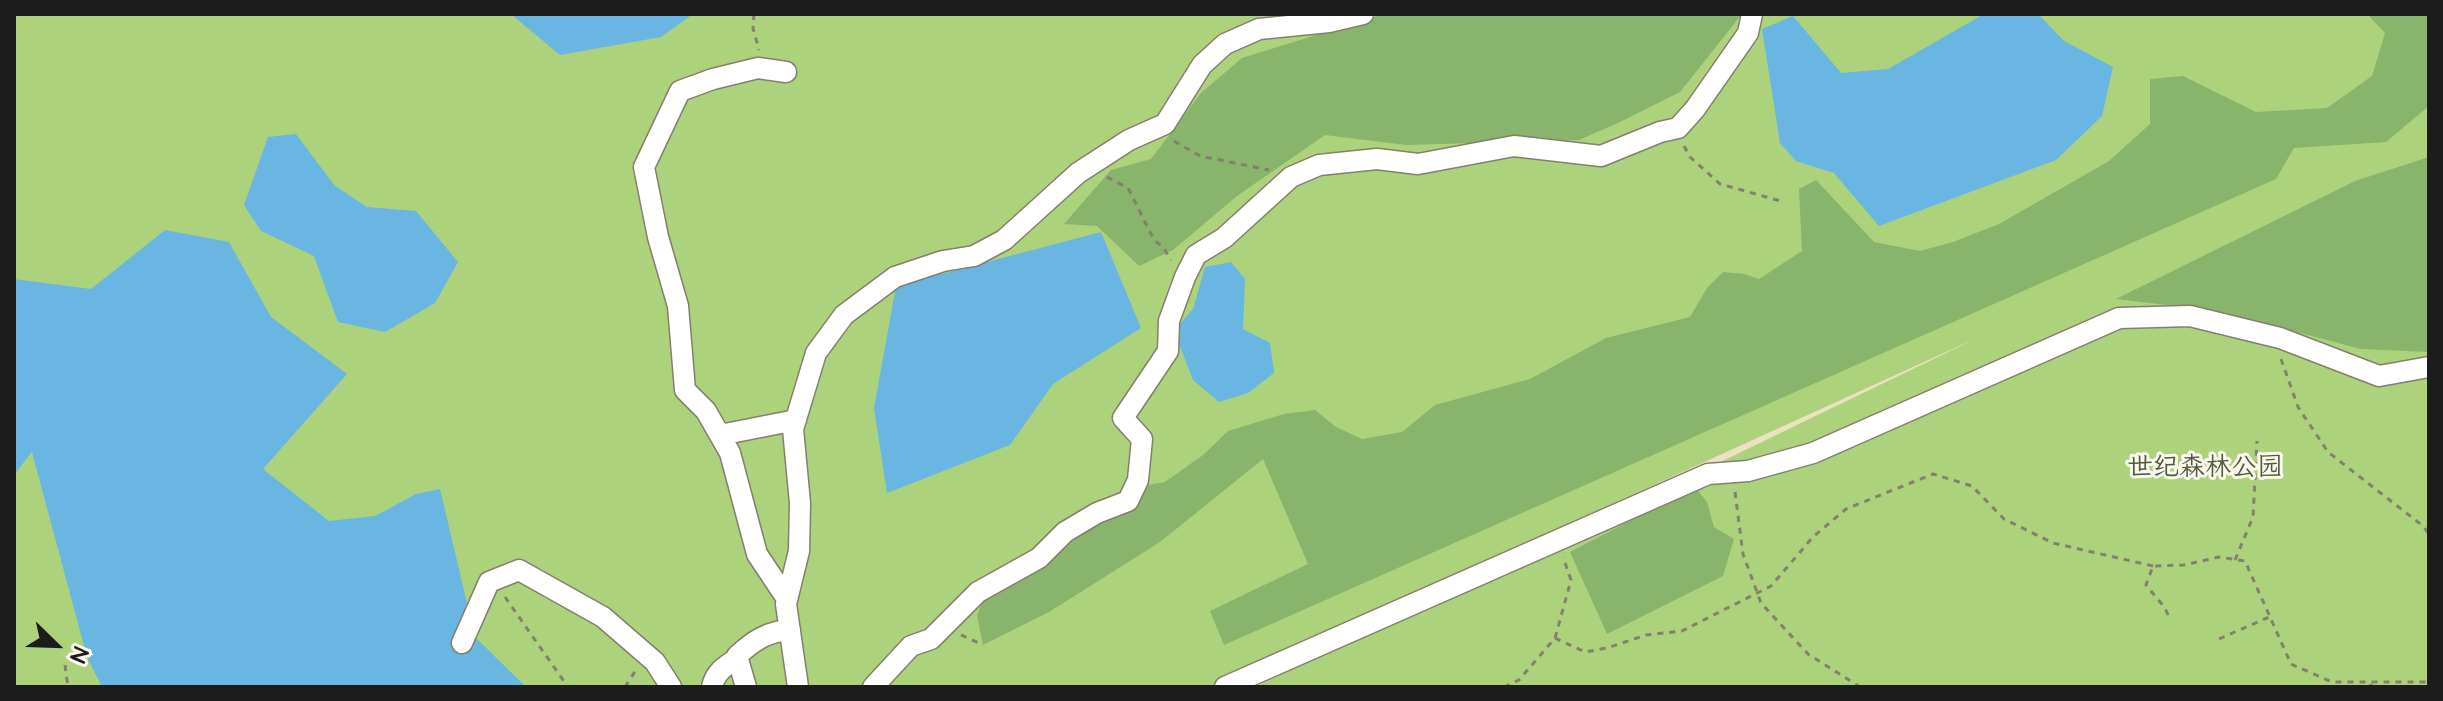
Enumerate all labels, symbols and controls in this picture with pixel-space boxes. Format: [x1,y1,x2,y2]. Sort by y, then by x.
park label: 世纪森林公园 [2127,454,2283,486]
north arrow [16,605,96,685]
text: N [62,642,96,667]

